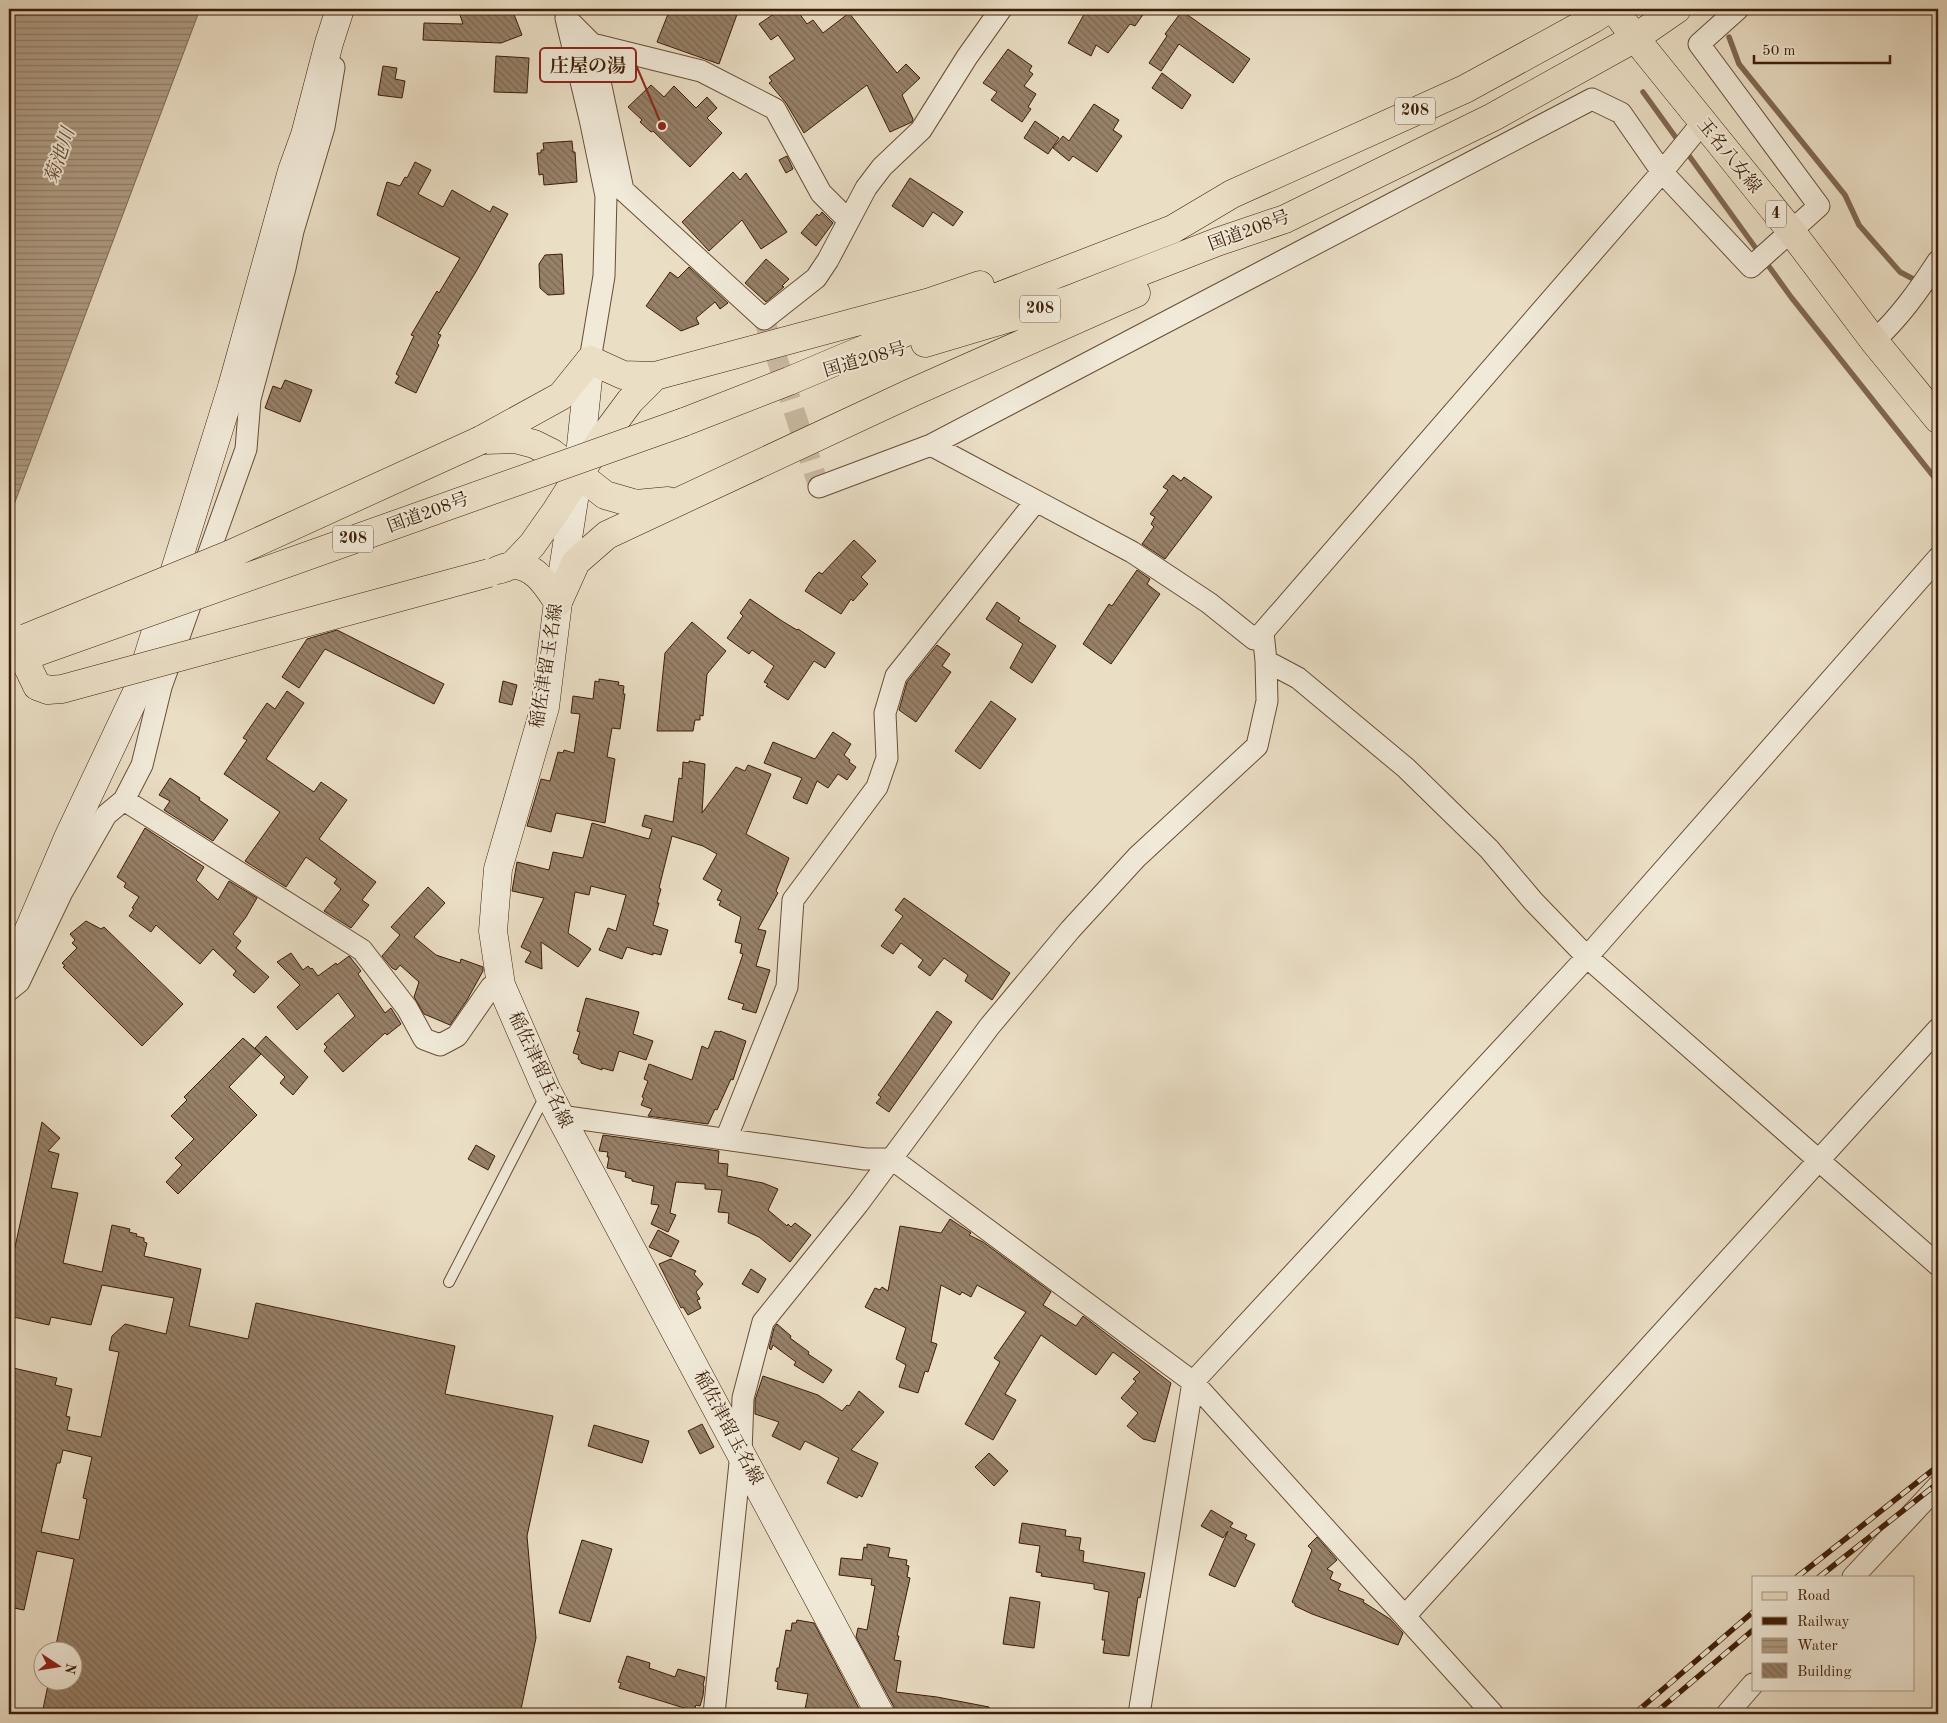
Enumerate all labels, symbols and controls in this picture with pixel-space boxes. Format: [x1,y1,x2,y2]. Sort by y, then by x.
scale bar [1754,32,1891,64]
text: 50 m [1762,44,1796,59]
callout: 庄屋の湯 [540,48,636,82]
text: 庄屋の湯 [550,55,626,77]
road number: 208 [1395,98,1435,124]
street label: 玉名八女線 [1694,114,1766,197]
water label: 菊池川 [41,123,80,186]
road number: 4 [1766,200,1786,228]
street label: 国道208号 [1205,206,1292,254]
road number: 208 [1020,296,1060,322]
street label: 国道208号 [821,338,908,380]
street label: 国道208号 [384,488,471,536]
road number: 208 [333,526,373,552]
street label: 稲佐津留玉名線 [526,602,566,730]
street label: 稲佐津留玉名線 [505,1008,577,1131]
street label: 稲佐津留玉名線 [690,1367,767,1488]
legend [1752,1576,1914,1690]
text: Road [1797,1589,1831,1604]
text: Railway [1797,1615,1850,1630]
text: Water [1797,1639,1838,1654]
north arrow [32,1640,82,1690]
text: N [62,1662,78,1675]
text: Building [1797,1665,1852,1680]

